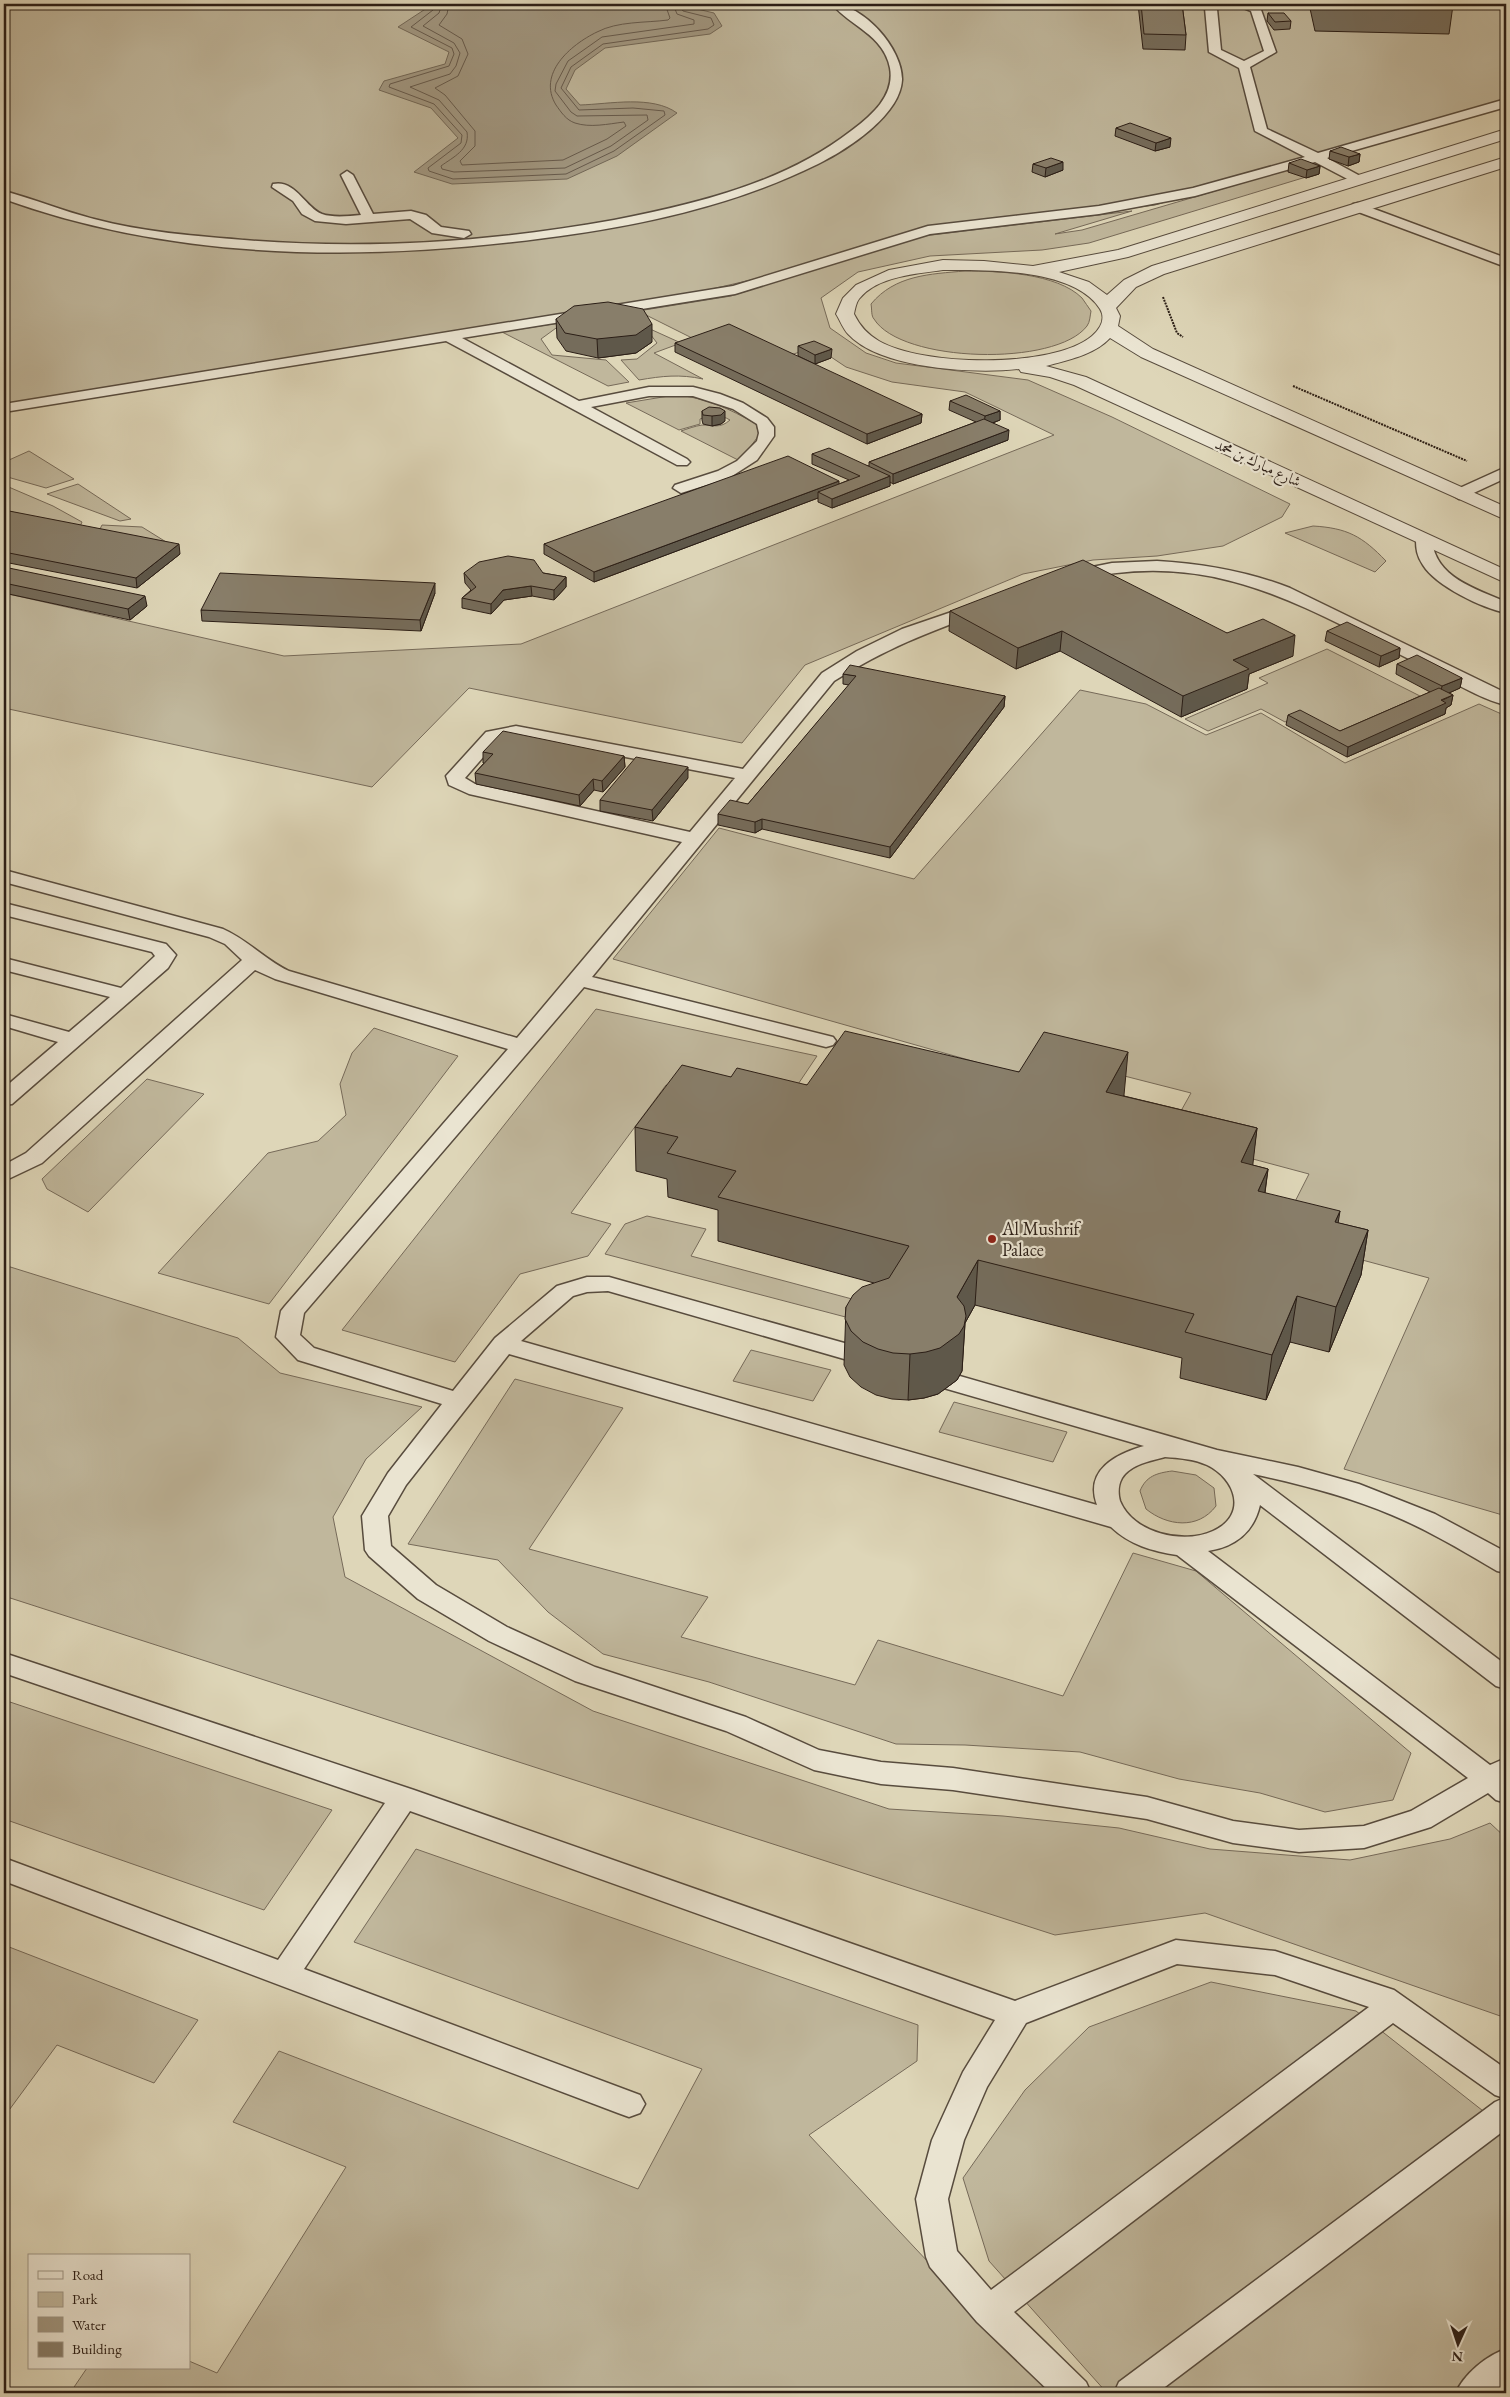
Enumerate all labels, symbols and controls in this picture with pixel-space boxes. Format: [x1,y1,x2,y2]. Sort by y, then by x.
street label: شارع مبارك بن محمد [1210,434,1304,494]
place label: Al Mushrif Palace [1001,1217,1082,1261]
marker: Al Mushrif Palace [986,1233,998,1245]
legend [28,2254,190,2370]
text: Road [72,2265,104,2284]
text: Park [72,2289,99,2308]
text: Water [72,2315,106,2334]
north arrow [1432,2320,1482,2370]
text: Building [72,2339,122,2358]
text: N [1451,2348,1463,2366]

